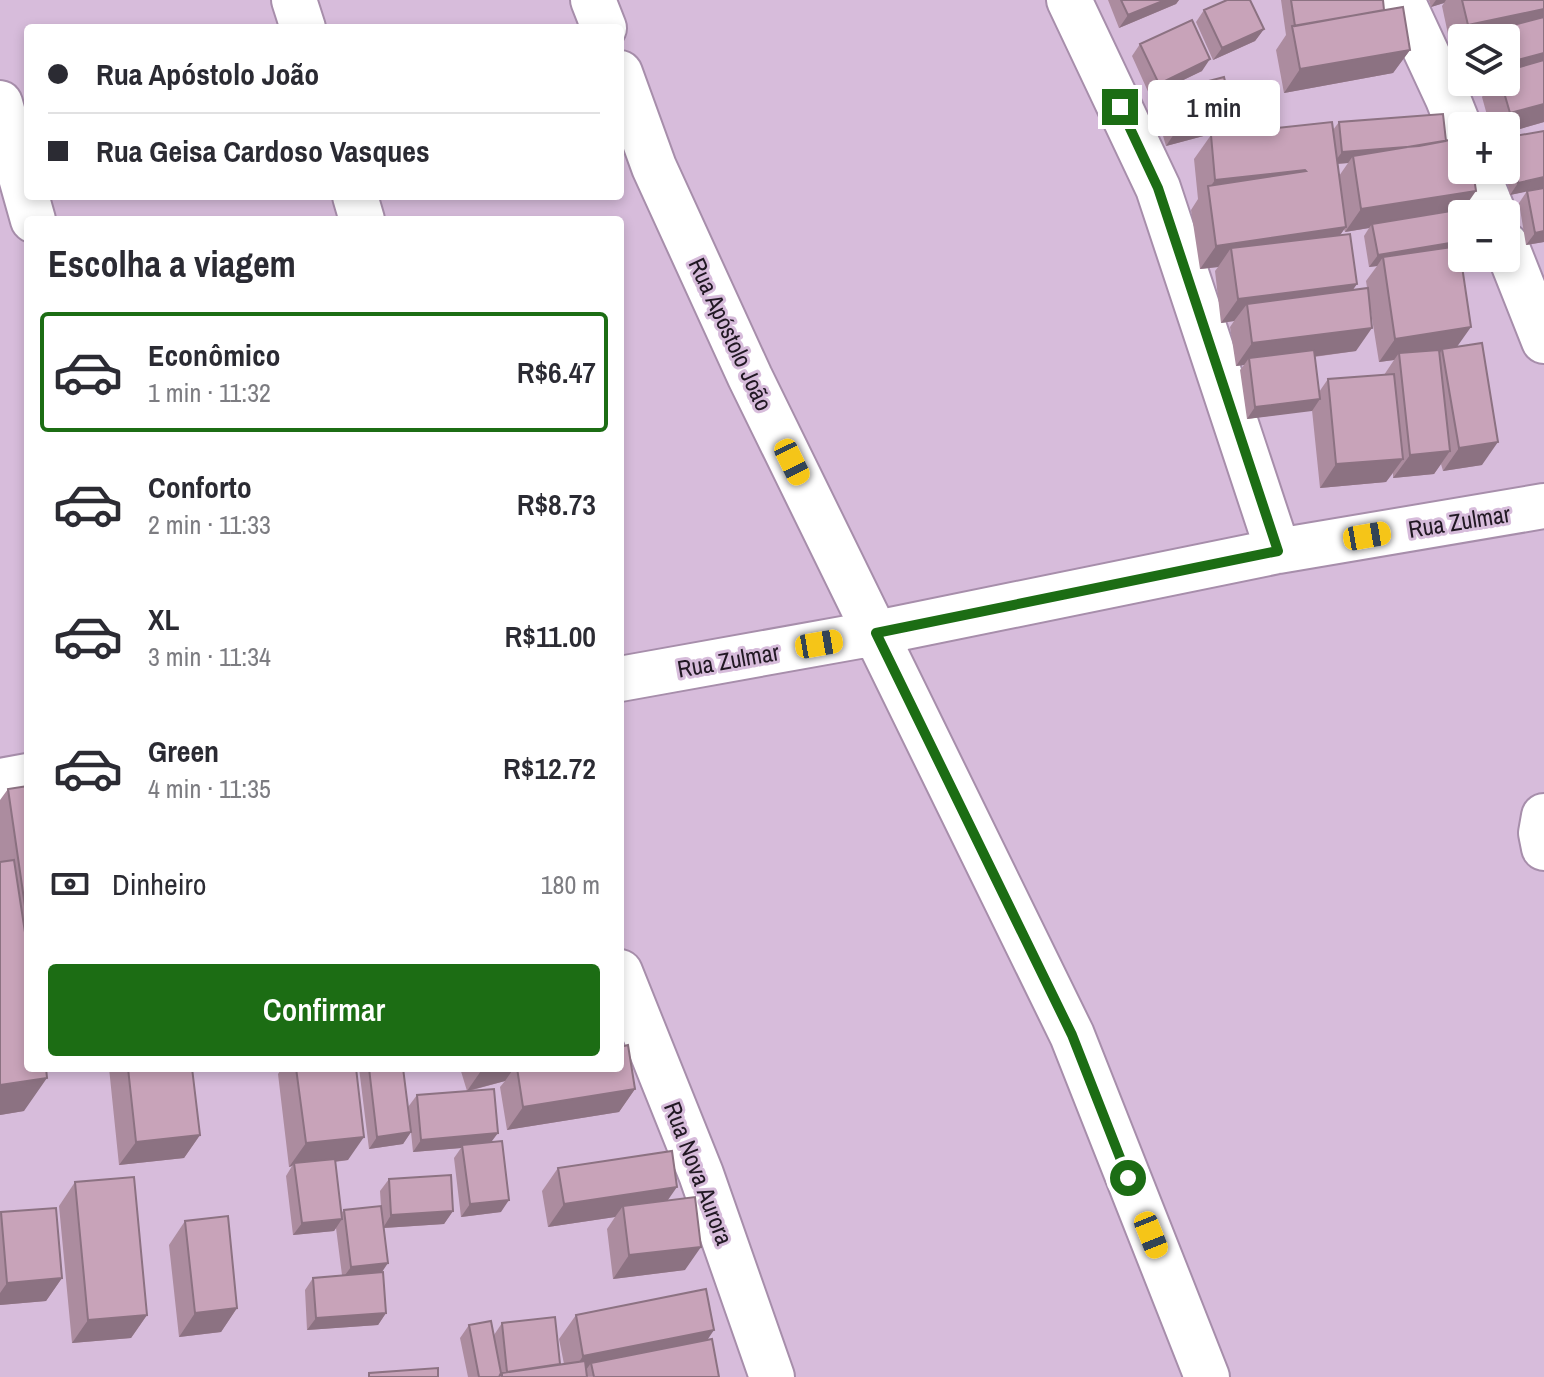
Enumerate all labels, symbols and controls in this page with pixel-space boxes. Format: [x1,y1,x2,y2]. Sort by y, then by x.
map controls [1448,24,1520,272]
button: layers [1448,24,1520,96]
text: Rua Apóstolo João [96,54,319,94]
callout: 1 min [1148,79,1280,135]
route end [1102,89,1138,125]
text: 1 min [1187,90,1241,125]
button: + [1448,112,1520,184]
text: Rua Geisa Cardoso Vasques [96,131,430,171]
button: − [1448,200,1520,272]
text: Escolha a viagem [48,240,296,288]
street label: Rua Apóstolo João [682,252,780,416]
text: Econômico [148,335,281,375]
icon: car [52,336,124,408]
text: R$6.47 [517,352,596,392]
text: 1 min · 11:32 [148,375,271,410]
car [771,435,813,489]
text: Conforto [148,467,252,507]
icon: car [52,468,124,540]
text: R$8.73 [517,484,596,524]
street label: Rua Zulmar [1406,497,1513,545]
text: 2 min · 11:33 [148,507,271,542]
car [1341,520,1393,552]
text: XL [148,599,179,639]
icon: car [52,600,124,672]
text: R$11.00 [505,616,596,656]
car [793,628,845,660]
street label: Rua Zulmar [675,635,782,685]
text: 3 min · 11:34 [148,639,271,674]
text: Green [148,731,219,771]
icon: car [52,732,124,804]
text: R$12.72 [503,748,596,788]
text: 4 min · 11:35 [148,771,271,806]
icon: cash [48,862,92,906]
text: Dinheiro [112,864,206,904]
text: 180 m [541,867,600,902]
button: Confirmar [48,964,600,1056]
street label: Rua Nova Aurora [657,1097,741,1249]
route start [1110,1160,1146,1196]
car [1131,1208,1171,1262]

